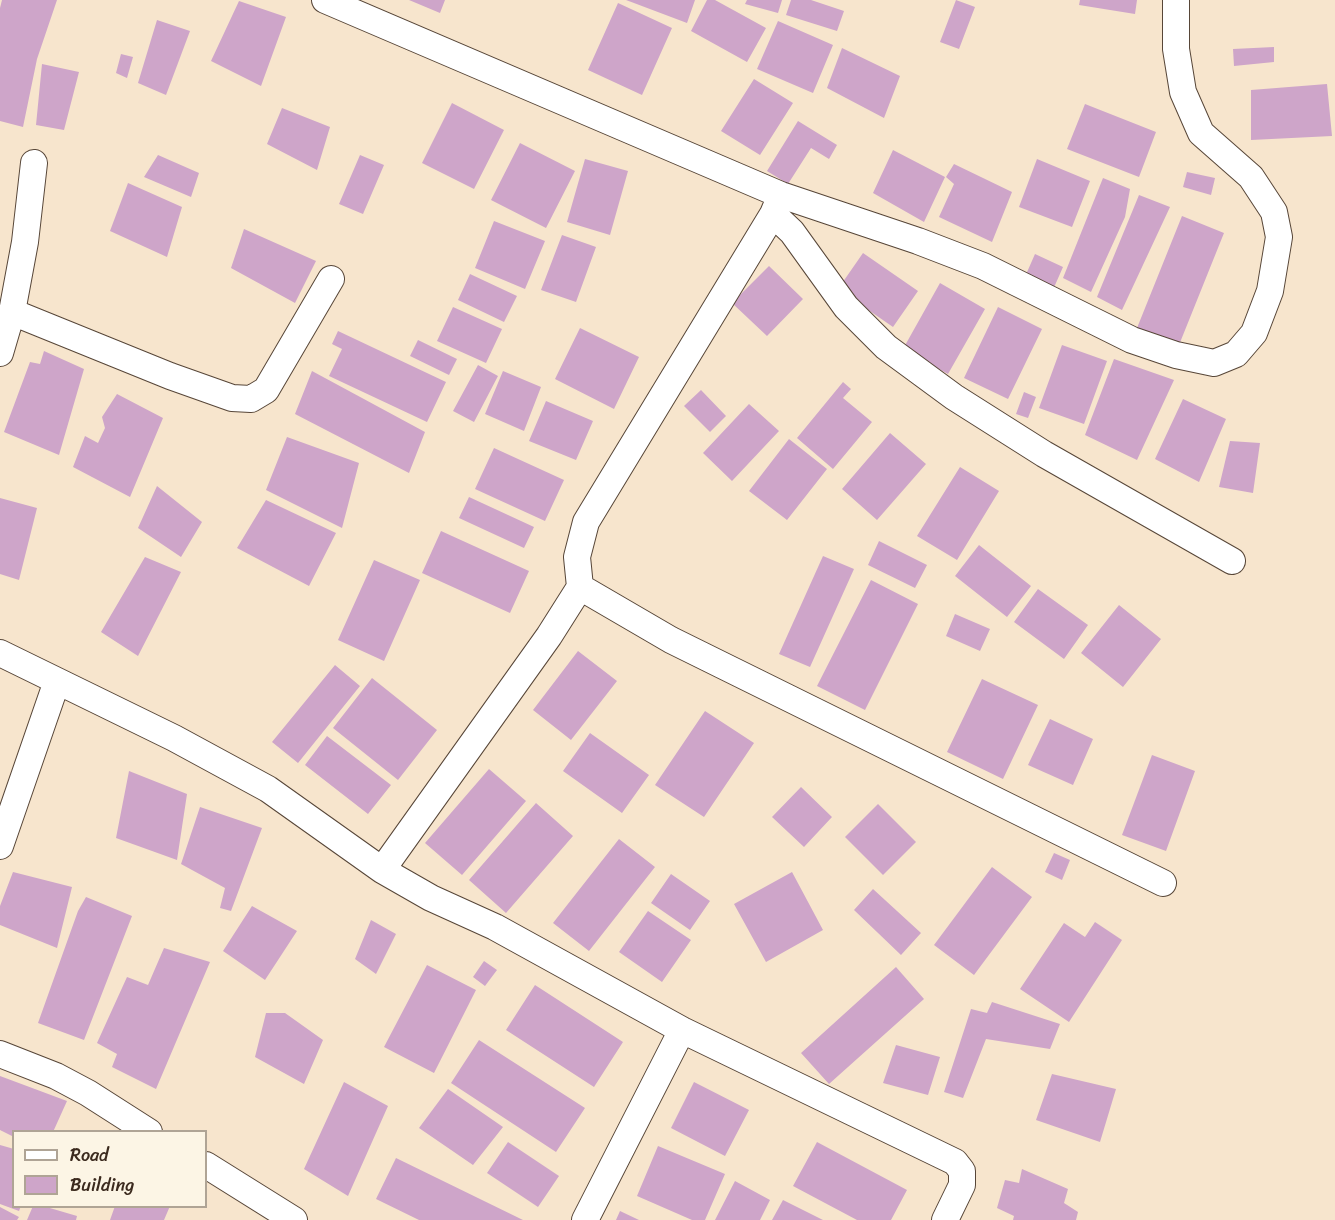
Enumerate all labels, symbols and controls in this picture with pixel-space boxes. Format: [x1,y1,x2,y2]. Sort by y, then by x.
legend [12,1130,207,1208]
text: Road [70,1139,109,1171]
text: Building [70,1169,134,1201]

